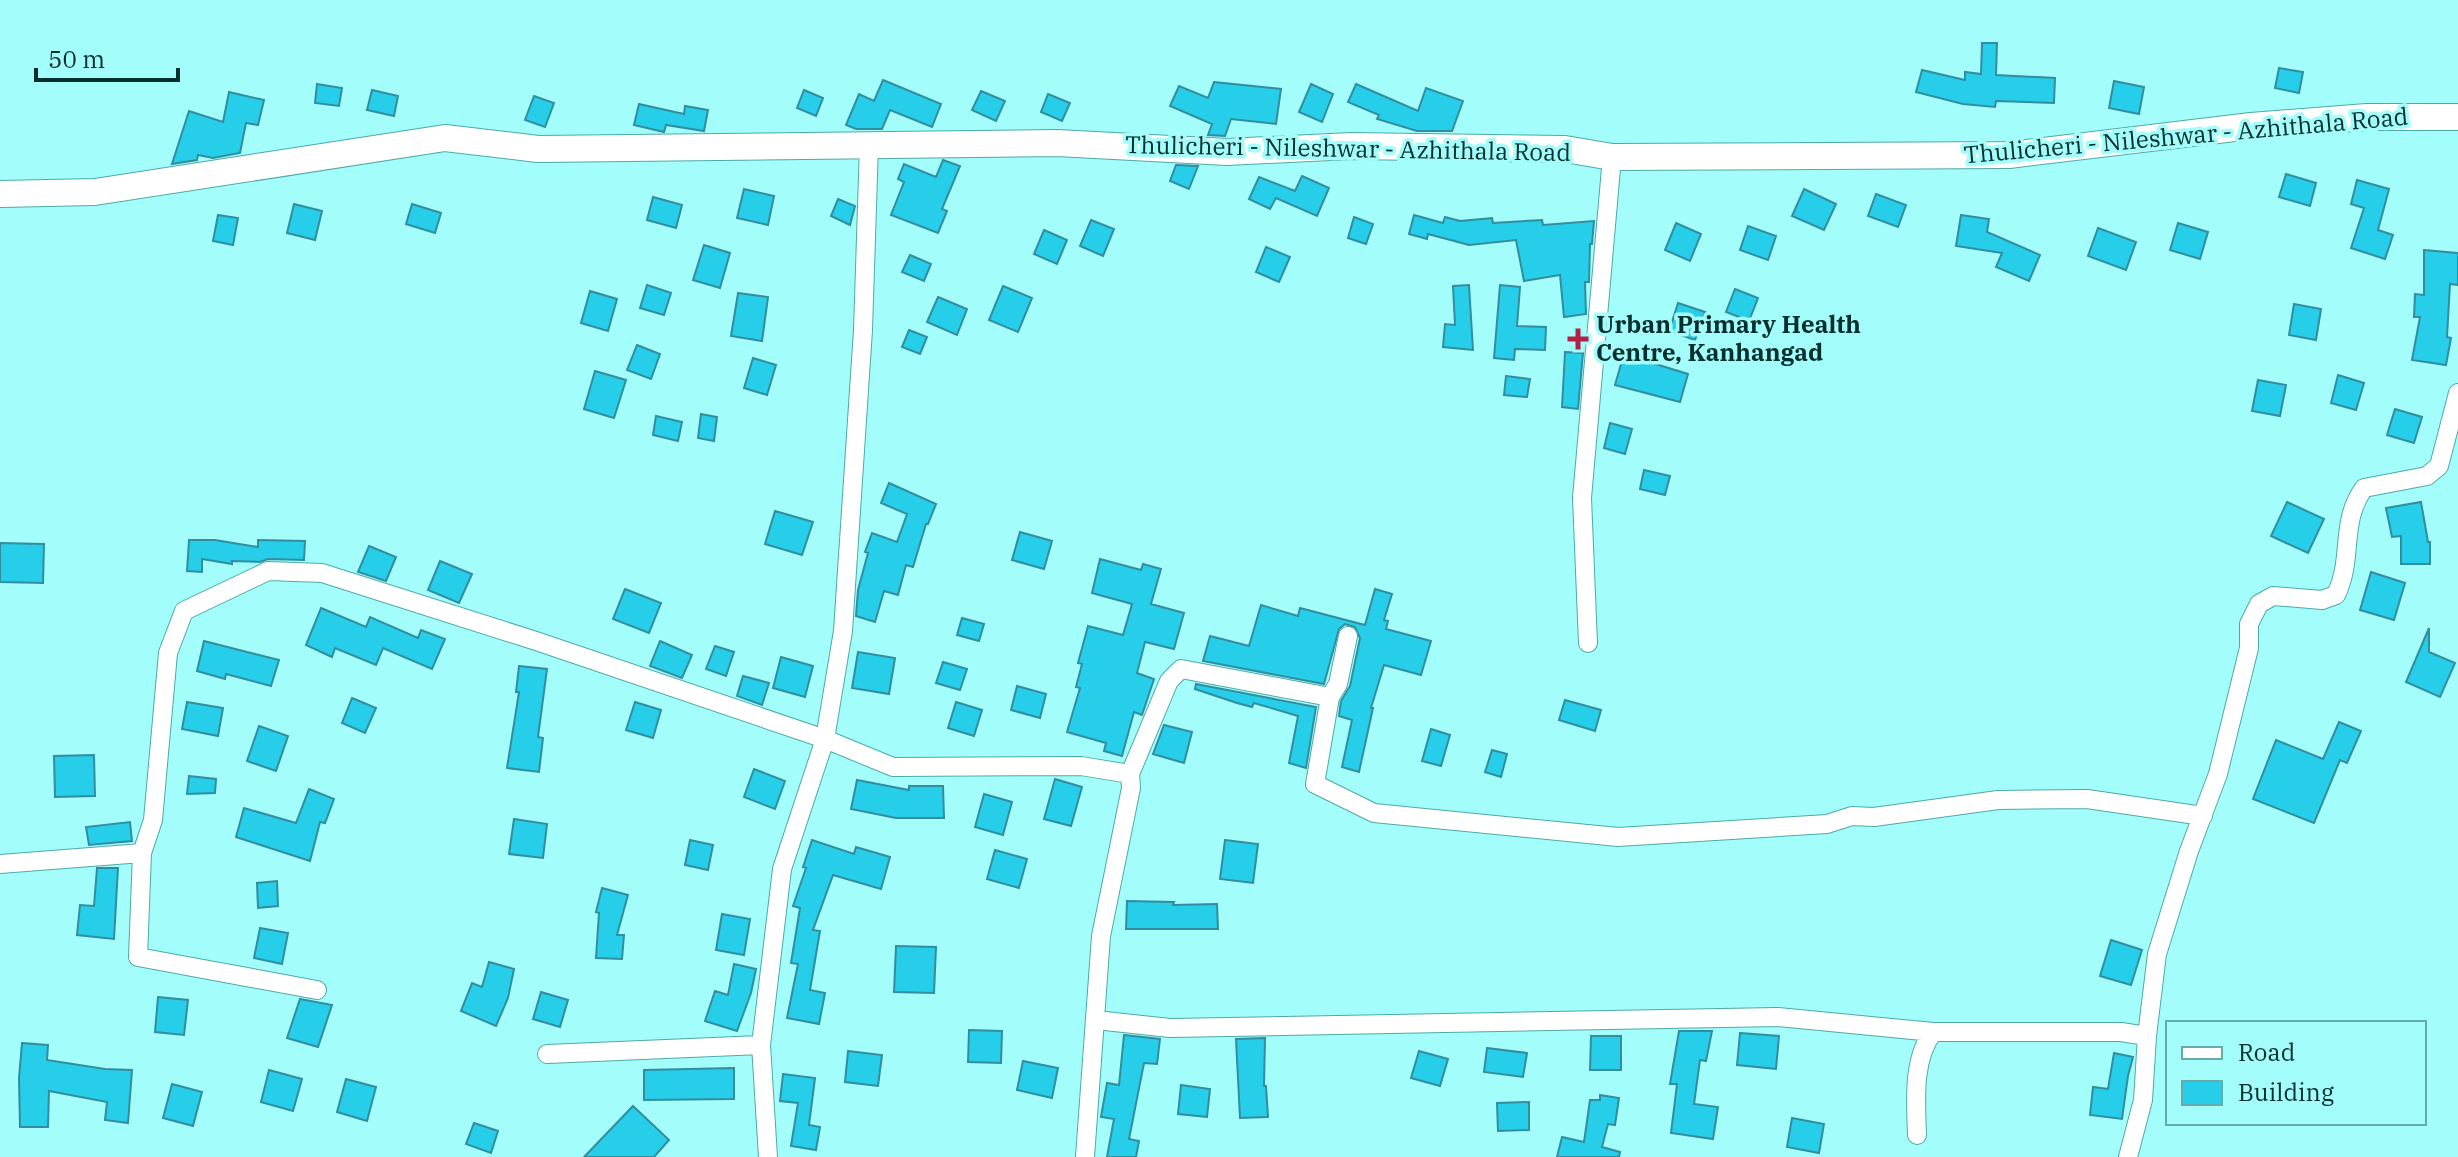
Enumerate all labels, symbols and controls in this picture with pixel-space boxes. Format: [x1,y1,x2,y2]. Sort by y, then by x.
scale bar [36,32,178,82]
text: 50 m [48,43,105,75]
street label: Thulicheri - Nileshwar - Azhithala Road [1962,100,2409,170]
street label: Thulicheri - Nileshwar - Azhithala Road [1125,128,1571,168]
place label: Urban Primary Health Centre, Kanhangad [1596,308,1861,368]
marker: Urban Primary Health Centre, Kanhangad [1567,328,1589,350]
legend [2166,1021,2426,1125]
text: Road [2238,1036,2295,1068]
text: Building [2238,1076,2334,1108]

